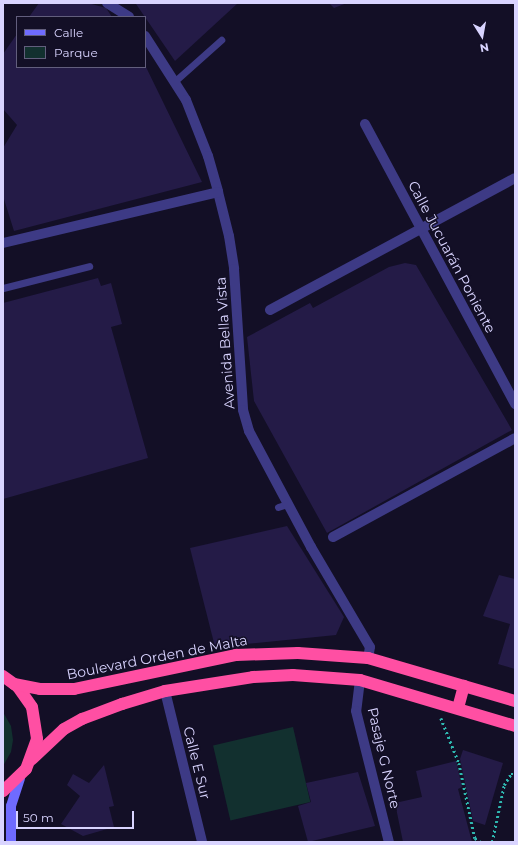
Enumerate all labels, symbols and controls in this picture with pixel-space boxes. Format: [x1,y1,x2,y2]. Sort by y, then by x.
legend [16,16,146,68]
north arrow [462,16,502,56]
text: Calle [54,25,83,40]
text: N [479,40,490,55]
text: Parque [54,45,98,60]
street label: Calle Jucuarán Poniente [405,178,499,336]
street label: Avenida Bella Vista [212,276,238,410]
street label: Boulevard Orden de Malta [65,631,249,683]
street label: Pasaje G Norte [364,706,404,810]
street label: Calle E Sur [180,725,214,801]
scale bar [18,803,136,829]
text: 50 m [23,810,54,825]

